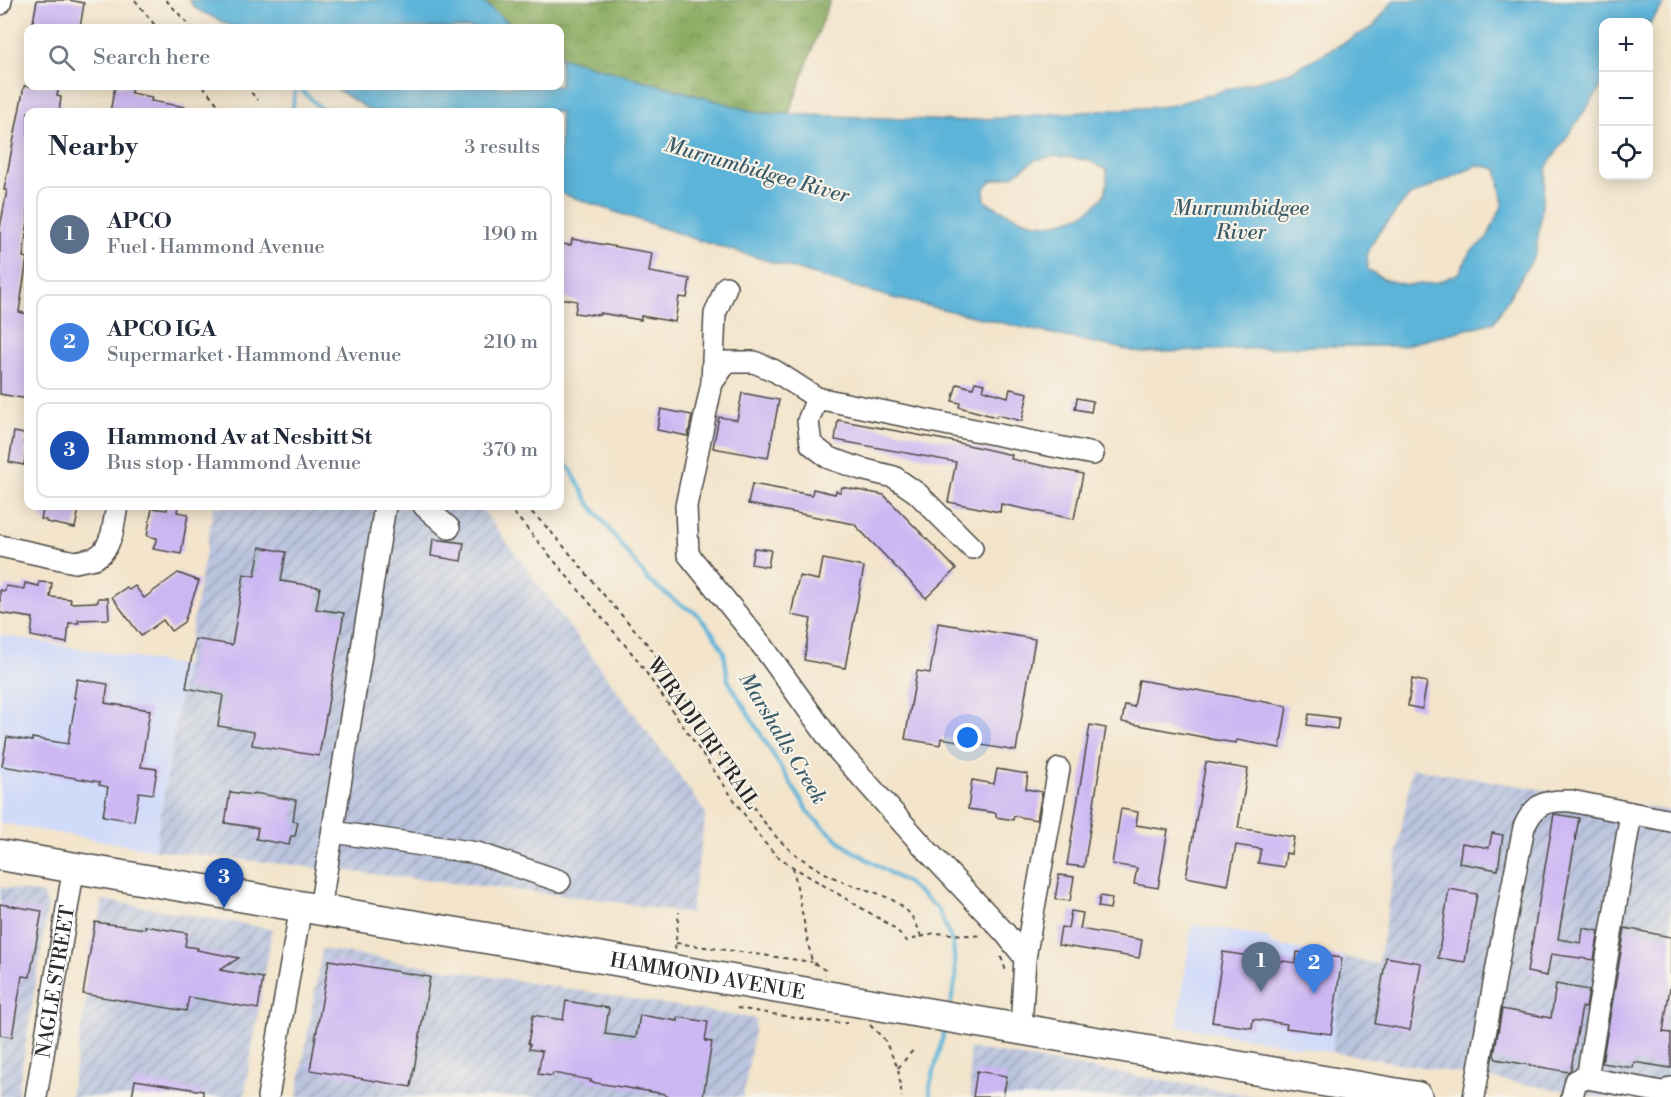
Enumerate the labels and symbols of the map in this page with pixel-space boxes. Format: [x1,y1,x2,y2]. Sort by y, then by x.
water label: Murrumbidgee River [661,132,853,210]
water label: Murrumbidgee River [1173,196,1309,246]
street label: WIRADJURI TRAIL [641,652,764,814]
water label: Marshalls Creek [733,668,832,809]
your location [953,723,982,752]
pin: 3 [204,858,244,908]
street label: NAGLE STREET [32,904,81,1060]
pin: 1 [1242,942,1280,992]
pin: 2 [1294,944,1334,994]
street label: HAMMOND AVENUE [608,948,807,1006]

